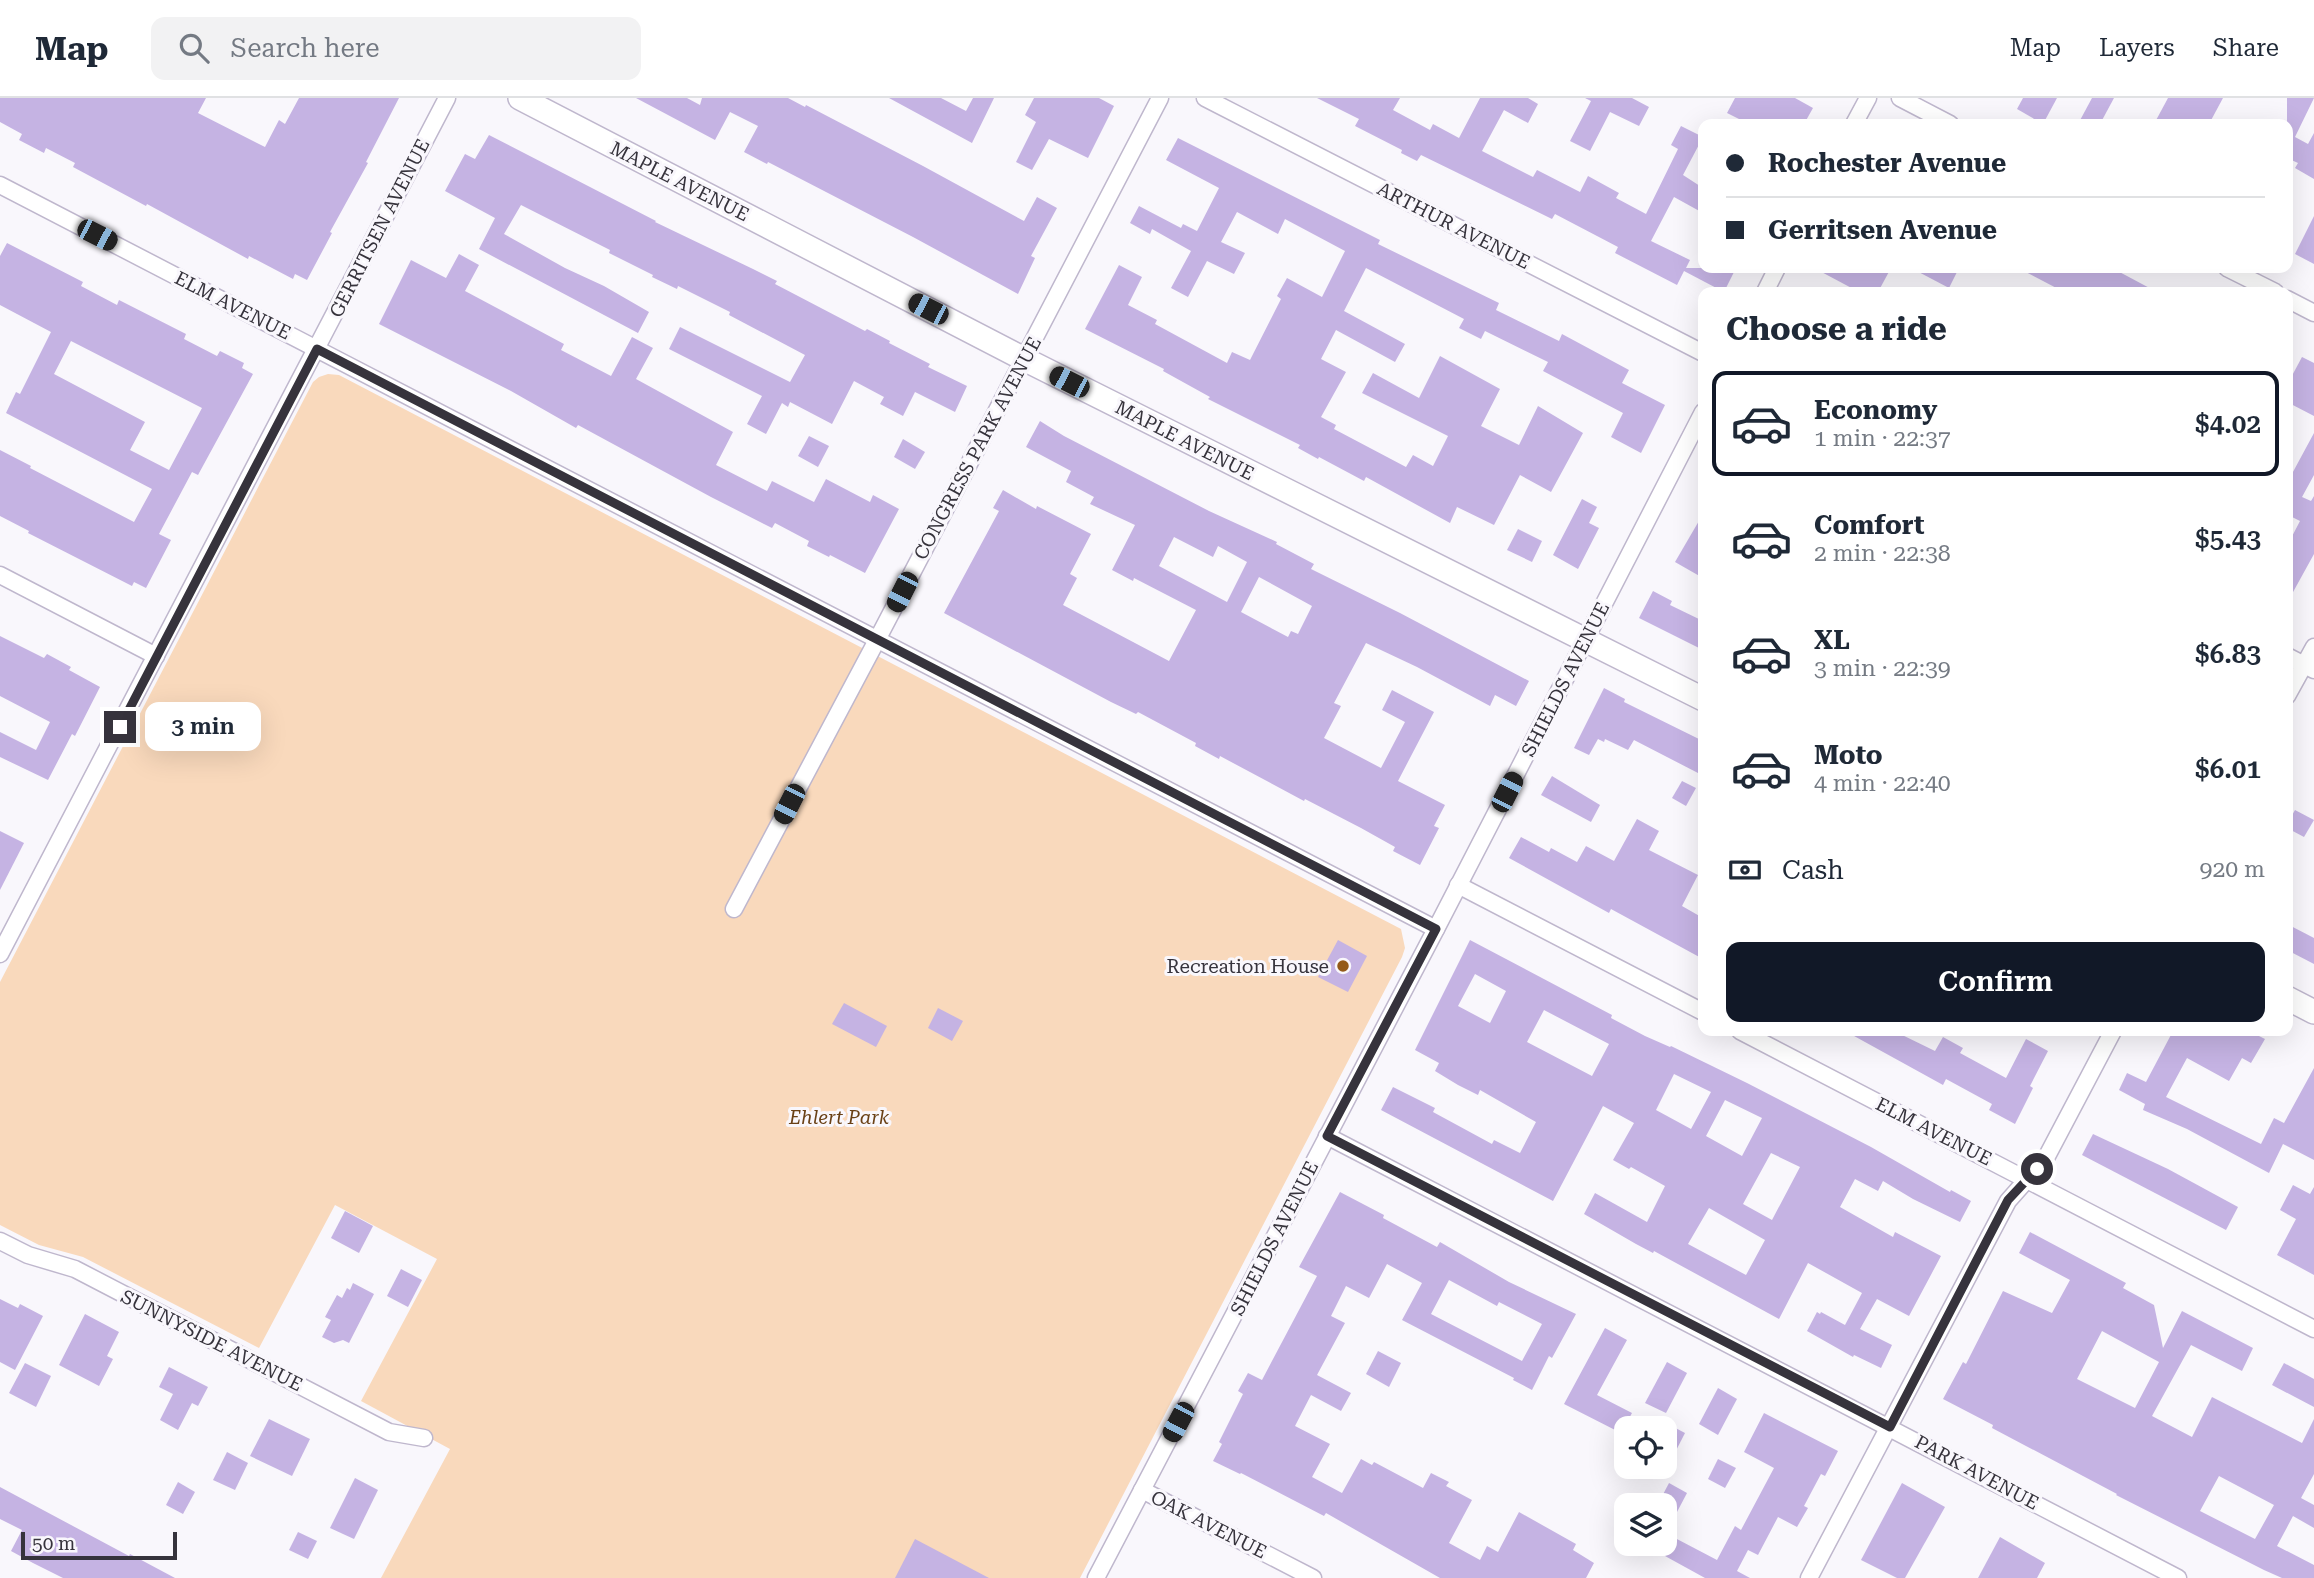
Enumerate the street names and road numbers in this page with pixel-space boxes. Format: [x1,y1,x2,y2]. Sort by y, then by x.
street label: GERRITSEN AVENUE [324,135,434,321]
street label: MAPLE AVENUE [607,137,753,226]
street label: ARTHUR AVENUE [1374,177,1534,274]
street label: ELM AVENUE [171,266,295,345]
street label: CONGRESS PARK AVENUE [909,333,1046,564]
street label: MAPLE AVENUE [1112,396,1258,485]
street label: SHIELDS AVENUE [1517,598,1614,760]
street label: ELM AVENUE [1872,1092,1996,1171]
street label: SHIELDS AVENUE [1226,1157,1323,1319]
street label: SUNNYSIDE AVENUE [117,1285,307,1396]
street label: PARK AVENUE [1911,1430,2043,1515]
street label: OAK AVENUE [1147,1485,1271,1564]

